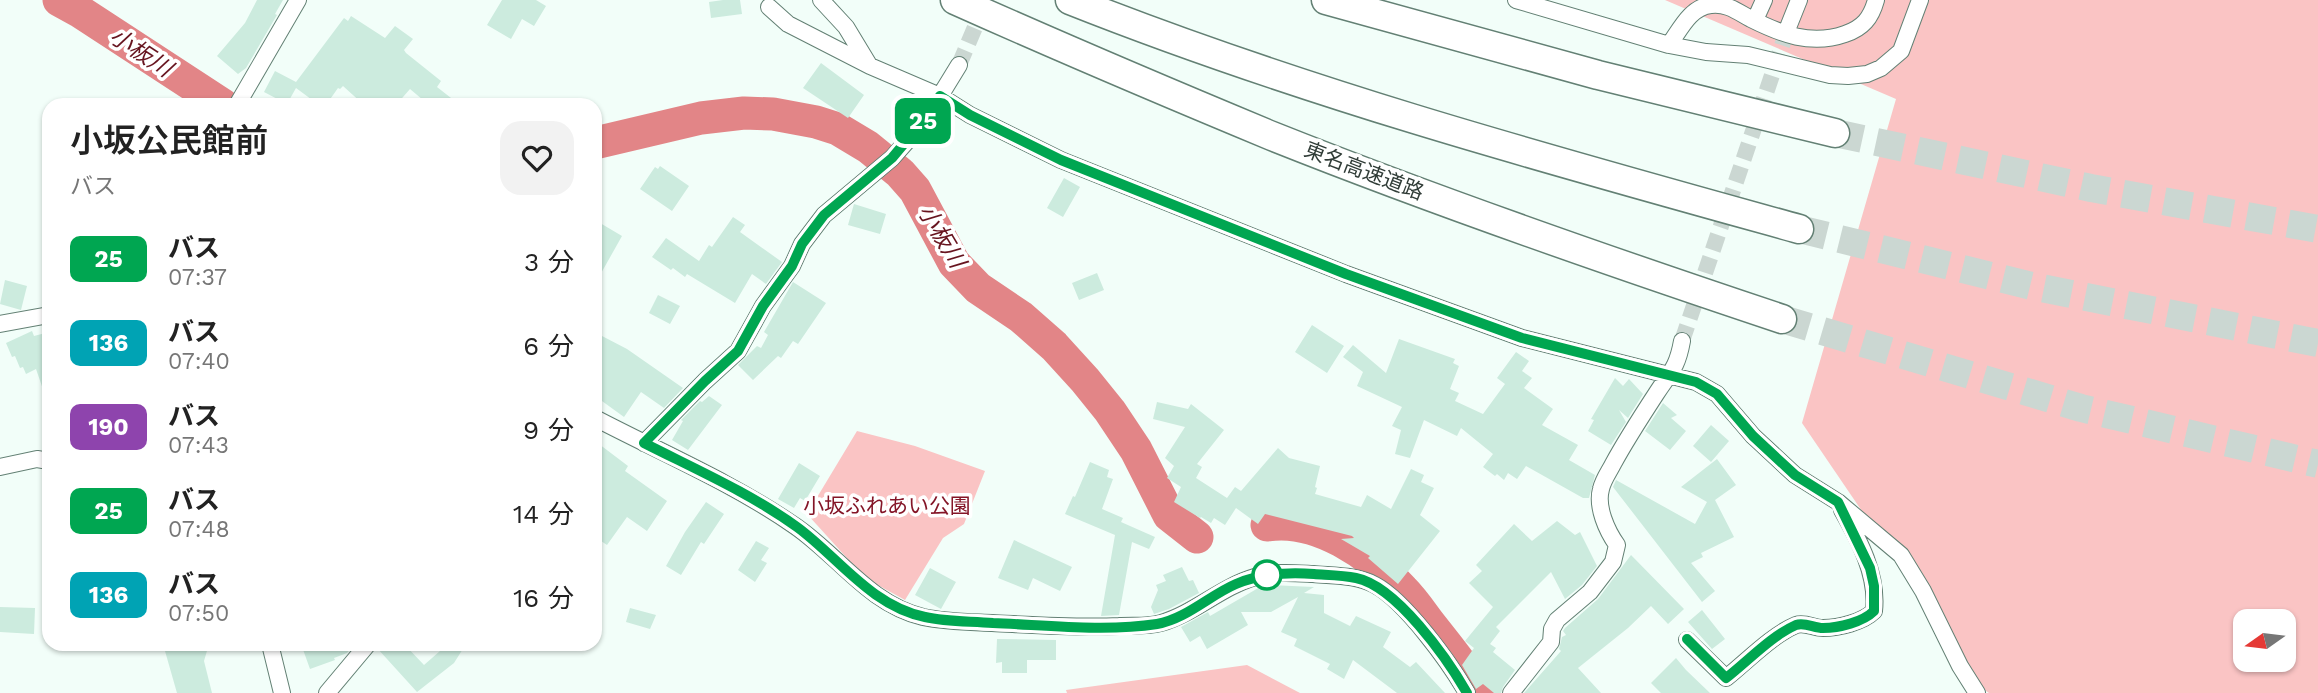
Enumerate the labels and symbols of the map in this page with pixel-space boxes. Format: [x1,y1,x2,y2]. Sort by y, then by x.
water label: 小板川 [104,22,180,84]
line badge: 25 [892,98,954,144]
street label: 東名高速道路 [1301,136,1427,205]
water label: 小板川 [912,200,972,275]
park label: 小坂ふれあい公園 [803,493,971,518]
unlabelled marker [1252,560,1282,590]
north arrow [2233,609,2296,672]

